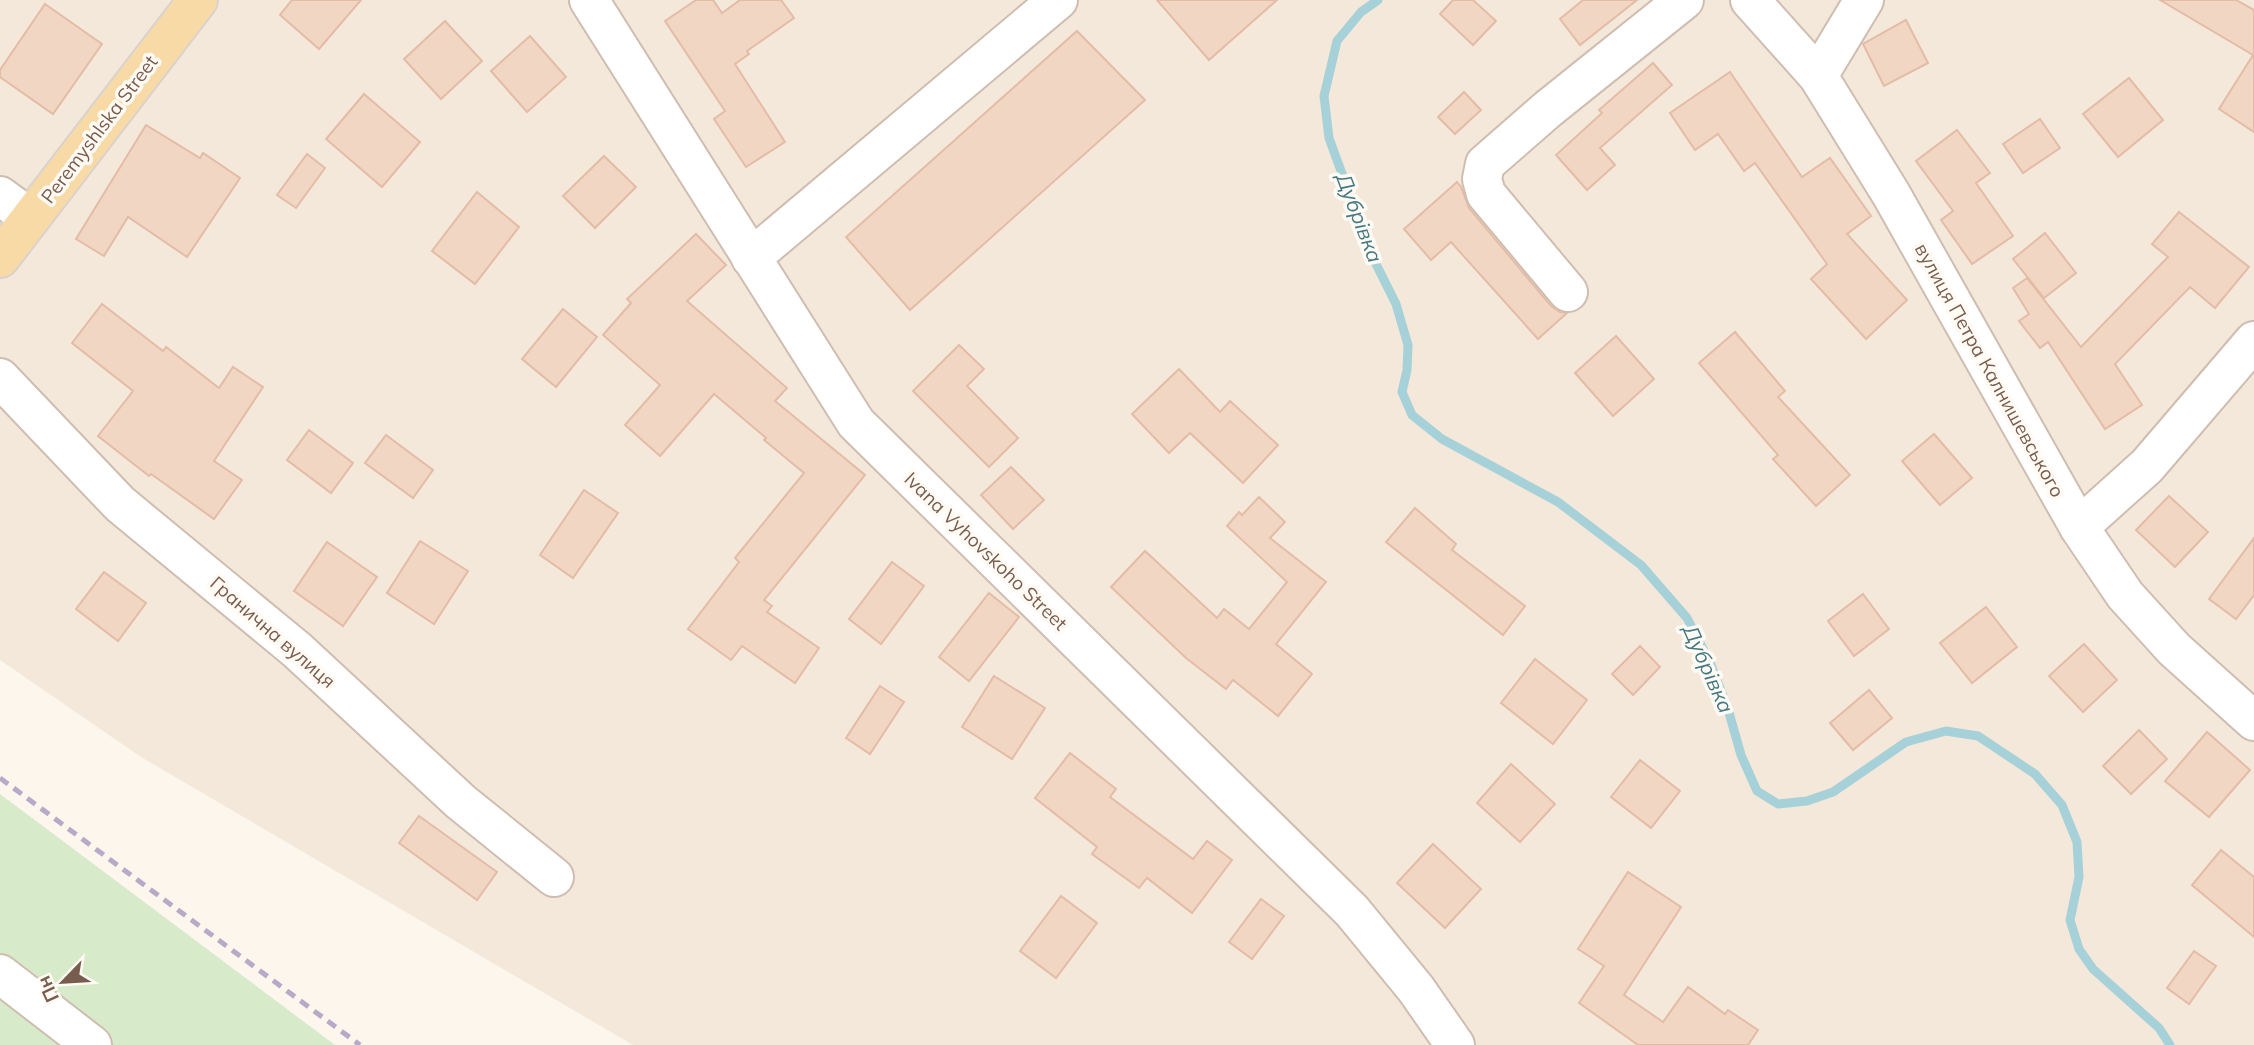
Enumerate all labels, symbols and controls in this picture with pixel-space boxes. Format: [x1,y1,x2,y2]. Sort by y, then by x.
street label: Peremyshlska Street [36,50,163,208]
water label: Дубрівка [1330,167,1389,266]
street label: вулиця Петра Калнишевського [1910,239,2070,501]
street label: Ivana Vyhovskoho Street [899,467,1073,635]
street label: Гранична вулиця [205,571,341,693]
water label: Дубрівка [1677,619,1740,717]
north arrow [28,947,98,1017]
text: Пн [31,972,64,1006]

